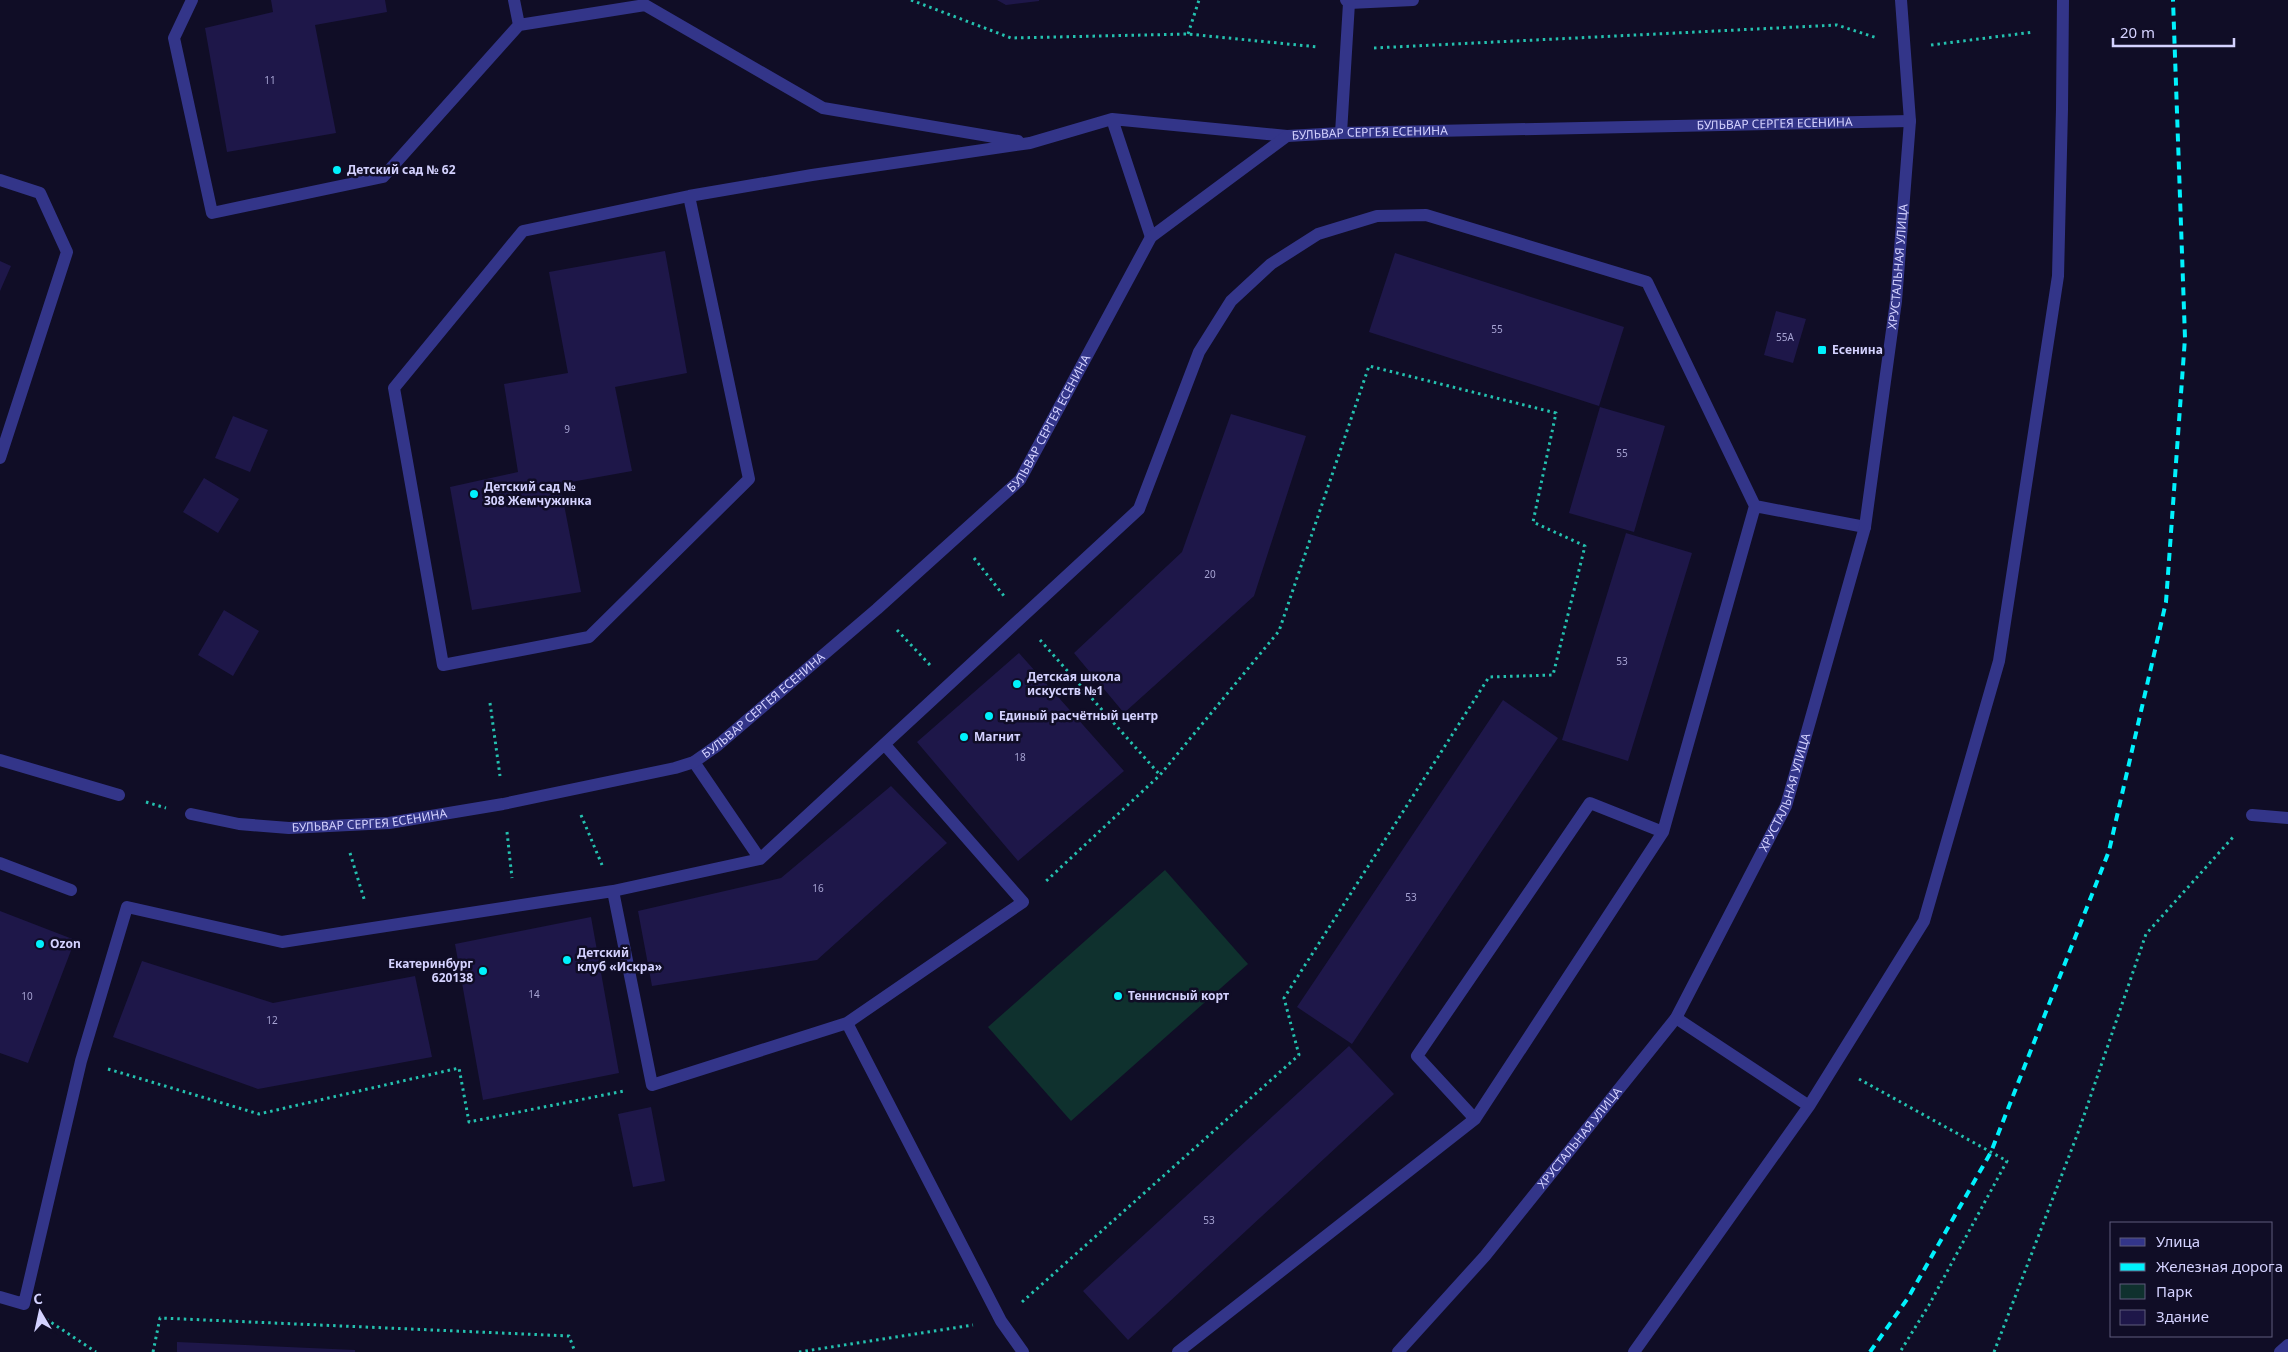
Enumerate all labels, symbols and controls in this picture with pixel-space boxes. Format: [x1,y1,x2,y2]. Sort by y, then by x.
scale bar [2113,15,2234,47]
text: 20 m [2120,22,2155,42]
house number: 11 [264,73,276,87]
street label: БУЛЬВАР СЕРГЕЯ ЕСЕНИНА [1696,113,1853,133]
street label: БУЛЬВАР СЕРГЕЯ ЕСЕНИНА [1291,122,1448,144]
place label: Детский сад № 62 [347,161,456,178]
marker: Детский сад № 62 [331,164,343,176]
street label: ХРУСТАЛЬНАЯ УЛИЦА [1883,203,1912,330]
house number: 55 [1491,322,1503,336]
house number: 55А [1776,330,1795,344]
place label: Есенина [1832,341,1883,358]
marker: Есенина [1816,344,1828,356]
street label: БУЛЬВАР СЕРГЕЯ ЕСЕНИНА [1003,351,1094,496]
house number: 9 [564,422,570,436]
house number: 55 [1616,446,1628,460]
place label: Детский сад № 308 Жемчужинка [484,478,592,509]
marker: Детский сад № 308 Жемчужинка [468,488,480,500]
house number: 20 [1204,567,1216,581]
street label: БУЛЬВАР СЕРГЕЯ ЕСЕНИНА [698,648,828,762]
house number: 53 [1616,654,1628,668]
place label: Детская школа искусств №1 [1027,668,1121,699]
marker: Детская школа искусств №1 [1011,678,1023,690]
place label: Единый расчётный центр [999,707,1159,724]
marker: Единый расчётный центр [983,710,995,722]
place label: Магнит [974,728,1020,745]
marker: Магнит [958,731,970,743]
street label: ХРУСТАЛЬНАЯ УЛИЦА [1755,731,1814,854]
house number: 18 [1014,750,1026,764]
street label: БУЛЬВАР СЕРГЕЯ ЕСЕНИНА [291,804,449,836]
house number: 16 [812,881,824,895]
house number: 53 [1405,890,1417,904]
place label: Ozon [50,935,81,952]
marker: Ozon [34,938,46,950]
place label: Детский клуб «Искра» [577,944,662,975]
marker: Детский клуб «Искра» [561,954,573,966]
place label: Екатеринбург 620138 [388,955,473,986]
marker: Екатеринбург 620138 [477,965,489,977]
house number: 14 [528,987,540,1001]
place label: Теннисный корт [1128,987,1229,1004]
house number: 10 [21,989,33,1003]
marker: Теннисный корт [1112,990,1124,1002]
house number: 12 [266,1013,278,1027]
street label: ХРУСТАЛЬНАЯ УЛИЦА [1533,1083,1626,1192]
house number: 53 [1203,1213,1215,1227]
legend [2110,1222,2273,1337]
text: Улица [2156,1231,2200,1251]
text: Железная дорога [2156,1256,2283,1276]
text: Парк [2156,1281,2192,1301]
north arrow [15,1287,65,1337]
text: С [32,1289,44,1309]
text: Здание [2156,1306,2209,1326]

